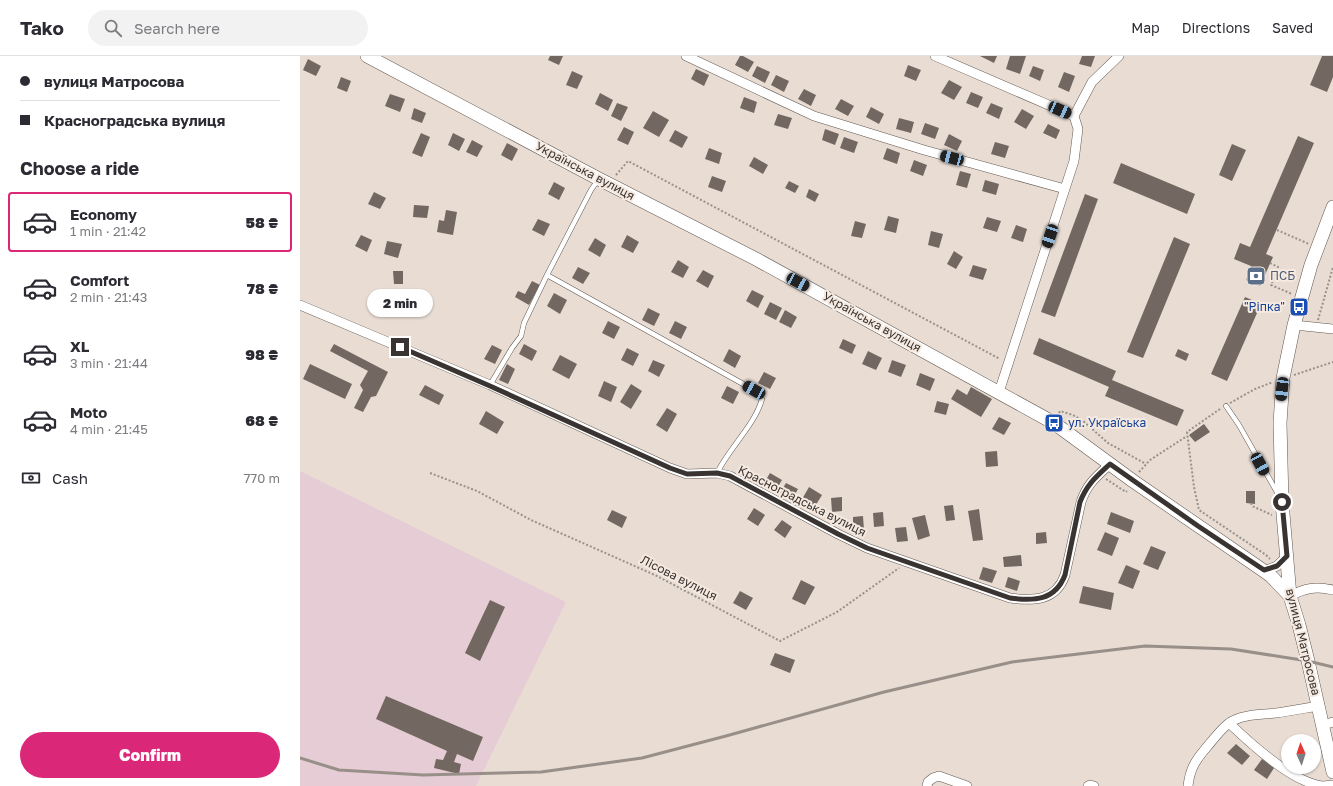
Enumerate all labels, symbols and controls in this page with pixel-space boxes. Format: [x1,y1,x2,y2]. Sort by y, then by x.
search box [88,10,368,46]
text: Tako [20,16,64,39]
icon: search [102,17,124,39]
text: Search here [134,19,220,37]
text: Map [1131,19,1160,36]
text: Directions [1182,19,1250,36]
text: Saved [1272,19,1313,36]
text: вулиця Матросова [44,72,184,90]
car [1047,100,1073,120]
text: Красноградська вулиця [44,111,225,129]
street label: Українська вулиця [533,138,637,203]
car [939,149,965,167]
text: Choose a ride [20,157,139,179]
icon: car [22,204,58,240]
text: Economy [70,205,137,223]
text: 58 ₴ [246,213,278,231]
text: 1 min · 21:42 [70,223,146,239]
car [1041,223,1059,249]
bank icon: ПСБ [1245,265,1267,287]
place label: ПСБ [1270,268,1295,283]
icon: car [22,270,58,306]
text: Comfort [70,271,129,289]
car [785,271,811,293]
text: 78 ₴ [247,279,278,297]
street label: Українська вулиця [820,288,924,355]
text: 2 min · 21:43 [70,289,147,305]
callout: 2 min [367,289,433,317]
text: 2 min [383,295,417,311]
bus stop icon: "Ріпка" [1288,296,1310,318]
place label: "Ріпка" [1244,299,1285,314]
icon: car [22,336,58,372]
text: XL [70,337,89,355]
route end [391,338,409,356]
text: 98 ₴ [245,345,278,363]
text: 3 min · 21:44 [70,355,148,371]
car [1275,376,1289,402]
car [741,379,767,401]
icon: car [22,402,58,438]
text: Moto [70,403,107,421]
text: 68 ₴ [245,411,278,429]
bus stop icon: ул. Україська [1043,412,1065,434]
place label: ул. Україська [1068,415,1146,430]
text: 4 min · 21:45 [70,421,148,437]
car [1249,451,1271,477]
street label: Красноградська вулиця [736,462,869,539]
icon: cash [20,467,42,489]
text: Cash [52,469,88,487]
text: 770 m [243,470,280,486]
route start [1273,493,1291,511]
street label: Лісова вулиця [638,552,720,603]
street label: вулиця Матросова [1283,587,1324,697]
button: Confirm [20,732,280,778]
north arrow [1281,734,1321,774]
map controls [1281,734,1321,774]

